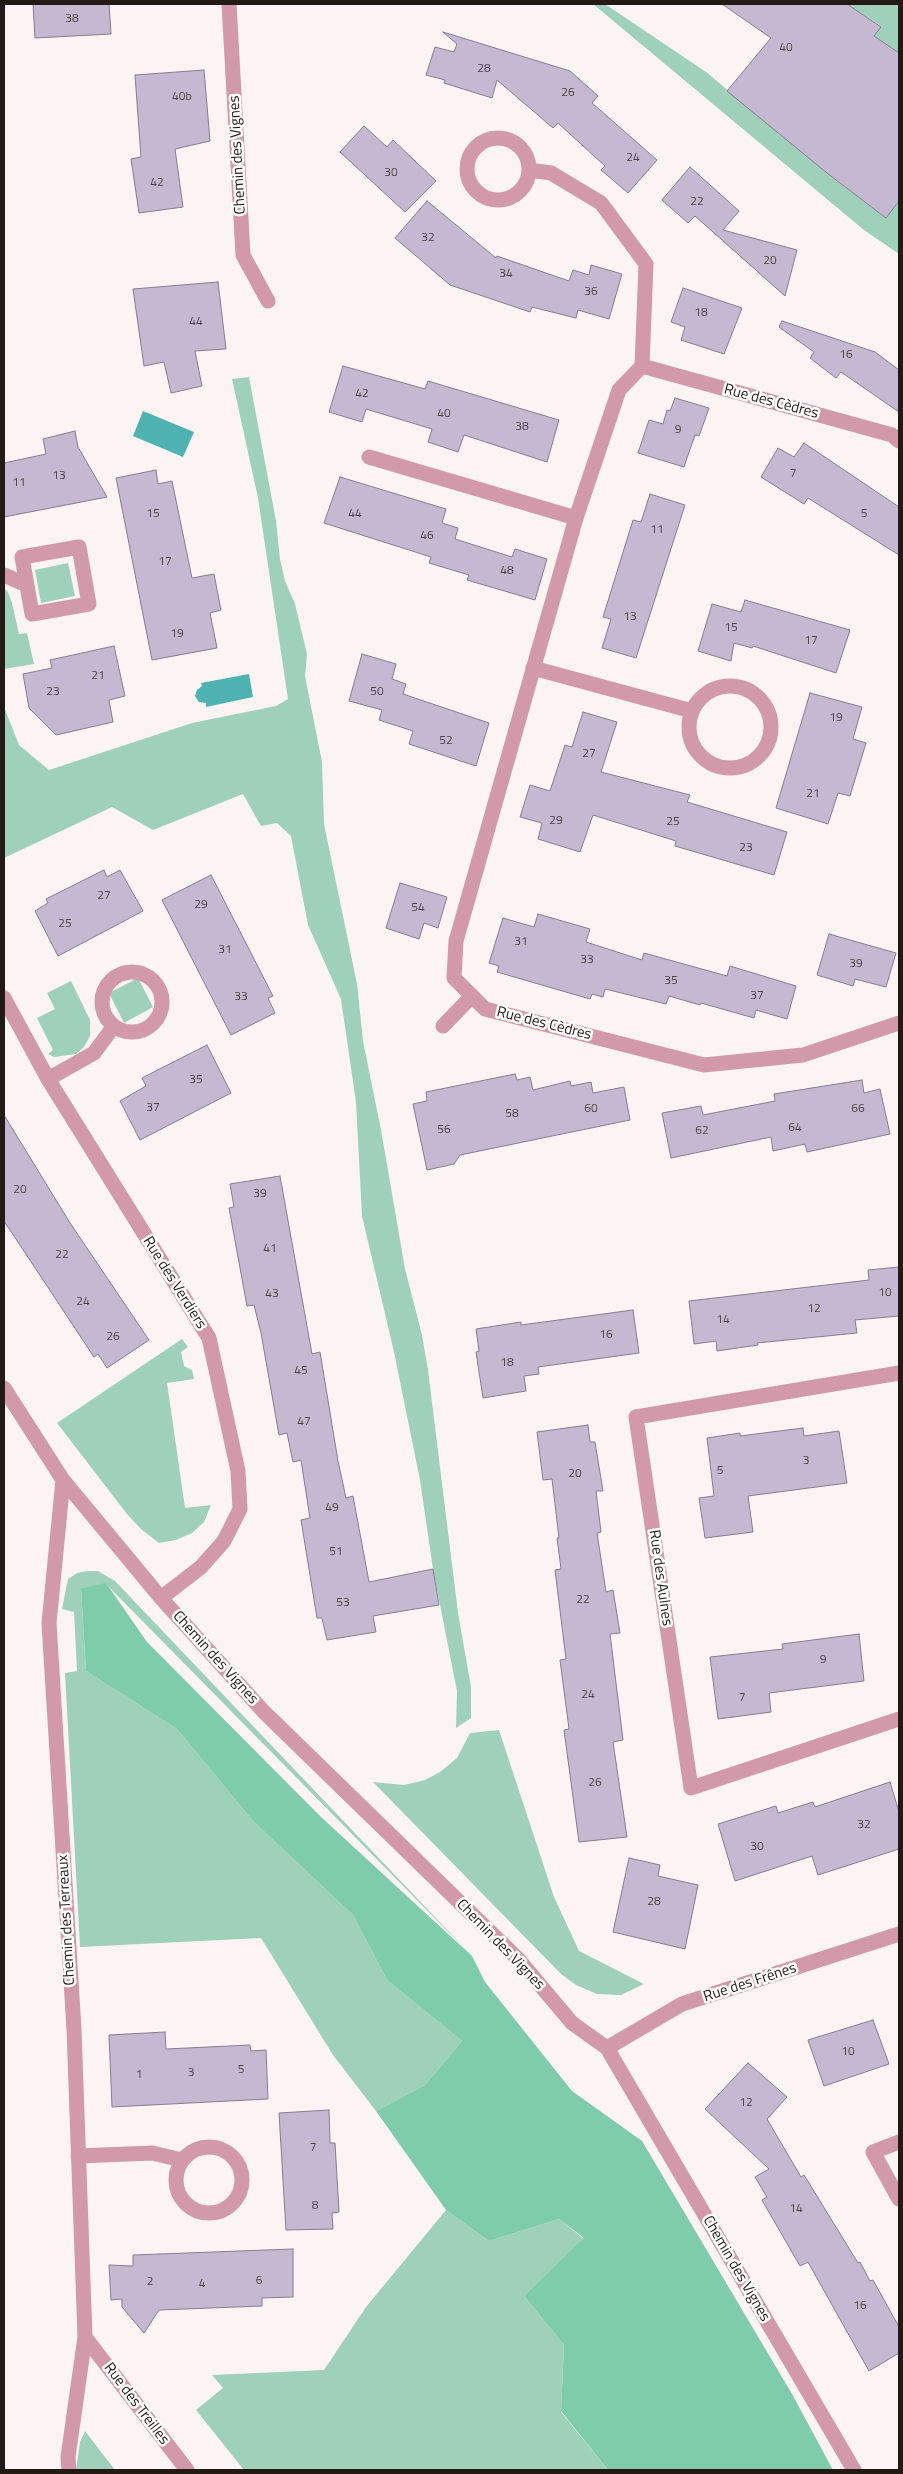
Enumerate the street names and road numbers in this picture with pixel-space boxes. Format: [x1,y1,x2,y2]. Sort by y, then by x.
street label: Chemin des Vignes [226,95,250,215]
street label: Rue des Cèdres [722,381,820,423]
street label: Rue des Cèdres [495,1004,593,1044]
street label: Rue des Verdiers [138,1233,210,1333]
street label: Rue des Aulnes [644,1529,676,1627]
street label: Chemin des Vignes [168,1608,262,1708]
street label: Chemin des Terreaux [55,1854,79,1986]
street label: Chemin des Vignes [452,1896,548,1994]
street label: Rue des Frênes [701,1960,799,2006]
street label: Chemin des Vignes [698,2213,774,2325]
street label: Rue des Treilles [99,2360,173,2448]

